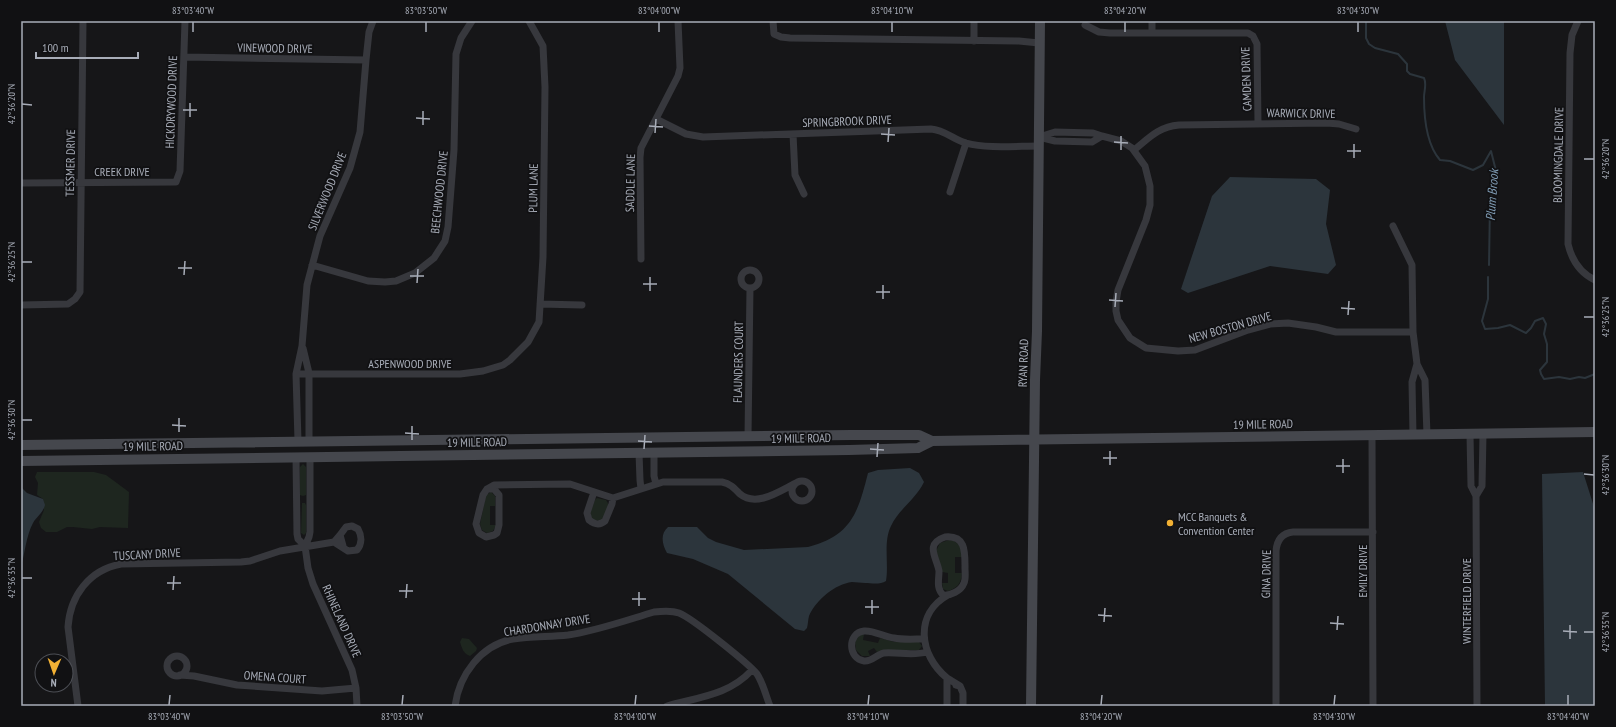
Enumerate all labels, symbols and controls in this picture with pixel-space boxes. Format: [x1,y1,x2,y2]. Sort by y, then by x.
text: 83°03'40"W [172,4,214,17]
text: 83°03'50"W [405,4,447,17]
text: 83°04'00"W [638,4,680,17]
text: 83°04'10"W [871,4,913,17]
text: 83°04'20"W [1104,4,1146,17]
text: 83°04'30"W [1337,4,1379,17]
scale bar [36,34,138,60]
text: 100 m [42,40,69,55]
street label: VINEWOOD DRIVE [236,40,313,56]
street label: CAMDEN DRIVE [1237,46,1255,112]
street label: HICKDRYWOOD DRIVE [162,55,180,149]
text: 42°36'20"N [5,84,18,124]
street label: WARWICK DRIVE [1266,105,1336,121]
street label: BLOOMINGDALE DRIVE [1550,107,1566,203]
street label: SPRINGBROOK DRIVE [802,112,892,130]
street label: TESSMER DRIVE [62,129,78,197]
text: 42°36'20"N [1599,139,1612,179]
street label: SILVERWOOD DRIVE [304,150,350,232]
street label: BEECHWOOD DRIVE [427,150,451,234]
street label: SADDLE LANE [622,154,638,212]
street label: PLUM LANE [525,163,541,213]
street label: CREEK DRIVE [94,164,150,179]
water label: Plum Brook [1482,167,1502,221]
text: 42°36'25"N [5,242,18,282]
text: 42°36'25"N [1599,297,1612,337]
street label: NEW BOSTON DRIVE [1187,308,1273,346]
street label: FLAUNDERS COURT [730,320,746,403]
street label: RYAN ROAD [1015,339,1031,387]
street label: ASPENWOOD DRIVE [368,356,452,371]
text: 42°36'30"N [5,400,18,440]
street label: 19 MILE ROAD [1233,416,1293,432]
street label: 19 MILE ROAD [771,430,831,446]
street label: 19 MILE ROAD [447,434,507,450]
street label: 19 MILE ROAD [123,438,183,454]
text: 42°36'30"N [1599,455,1612,495]
place label: MCC Banquets & Convention Center [1178,509,1255,538]
marker: MCC Banquets & Convention Center [1165,518,1175,528]
street label: TUSCANY DRIVE [113,545,181,563]
street label: EMILY DRIVE [1355,545,1370,597]
street label: GINA DRIVE [1258,550,1274,598]
text: 42°36'35"N [5,558,18,598]
street label: WINTERFIELD DRIVE [1459,558,1474,644]
street label: RHINELAND DRIVE [319,582,365,660]
street label: CHARDONNAY DRIVE [503,611,591,639]
text: 42°36'35"N [1599,612,1612,652]
north arrow [34,653,74,693]
street label: OMENA COURT [243,667,307,687]
text: N [50,676,57,690]
text: 83°03'40"W [148,710,190,723]
text: 83°03'50"W [381,710,423,723]
text: 83°04'00"W [614,710,656,723]
text: 83°04'10"W [847,710,889,723]
text: 83°04'20"W [1080,710,1122,723]
text: 83°04'30"W [1313,710,1355,723]
text: 83°04'40"W [1547,710,1589,723]

